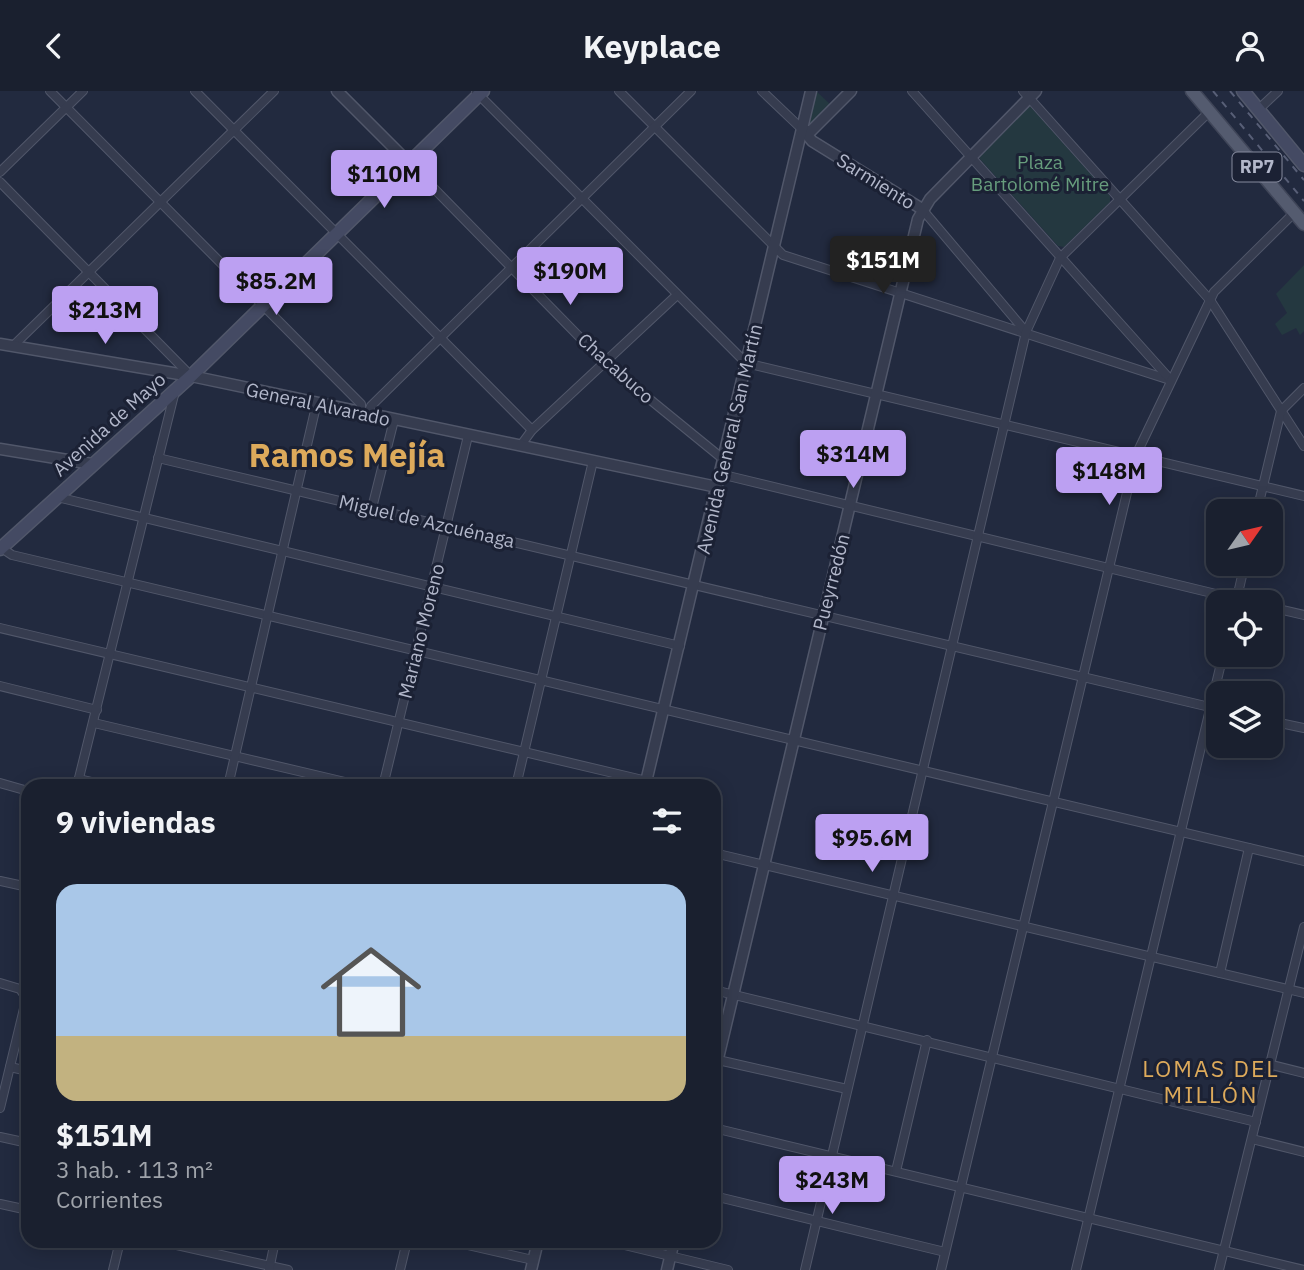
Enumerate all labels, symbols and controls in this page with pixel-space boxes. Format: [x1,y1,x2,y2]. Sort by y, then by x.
text: Keyplace [583,25,721,67]
icon: back [35,27,73,65]
icon: person [1231,27,1269,65]
street label: Sarmiento [832,148,920,214]
park label: Plaza Bartolomé Mitre [971,150,1109,196]
pin: $110M [335,151,433,210]
road number: RP7 [1232,153,1282,181]
text: $110M [347,158,421,188]
pin: $151M [834,237,932,296]
text: $151M [846,244,920,274]
pin: $190M [521,247,619,307]
text: $190M [533,255,607,285]
pin: $85.2M [219,257,333,317]
text: $85.2M [235,265,317,295]
pin: $213M [56,287,154,346]
text: $213M [68,294,142,324]
street label: Avenida General San Martín [691,322,767,556]
street label: Chacabuco [573,328,659,408]
street label: Avenida de Mayo [47,367,171,481]
street label: General Alvarado [244,377,392,431]
pin: $314M [804,431,902,490]
district label: Ramos Mejía [249,433,445,476]
text: $314M [816,438,890,468]
pin: $148M [1060,447,1158,507]
text: $148M [1072,455,1146,485]
street label: Miguel de Azcuénaga [337,489,517,553]
north arrow [1206,499,1283,576]
map controls [1206,499,1283,758]
street label: Pueyrredón [807,531,855,633]
street label: Mariano Moreno [393,561,449,701]
button: locate [1206,590,1283,667]
button: layers [1206,681,1283,758]
text: 9 viviendas [56,802,216,841]
icon: filters [648,802,686,840]
pin: $95.6M [815,815,929,874]
text: $95.6M [831,822,913,852]
icon: home [308,929,434,1055]
district label: LOMAS DEL MILLÓN [1142,1053,1280,1109]
text: $151M [56,1115,153,1154]
text: 3 hab. · 113 m² [56,1154,213,1184]
pin: $243M [783,1157,881,1216]
text: $243M [795,1164,869,1194]
text: Corrientes [56,1184,163,1214]

